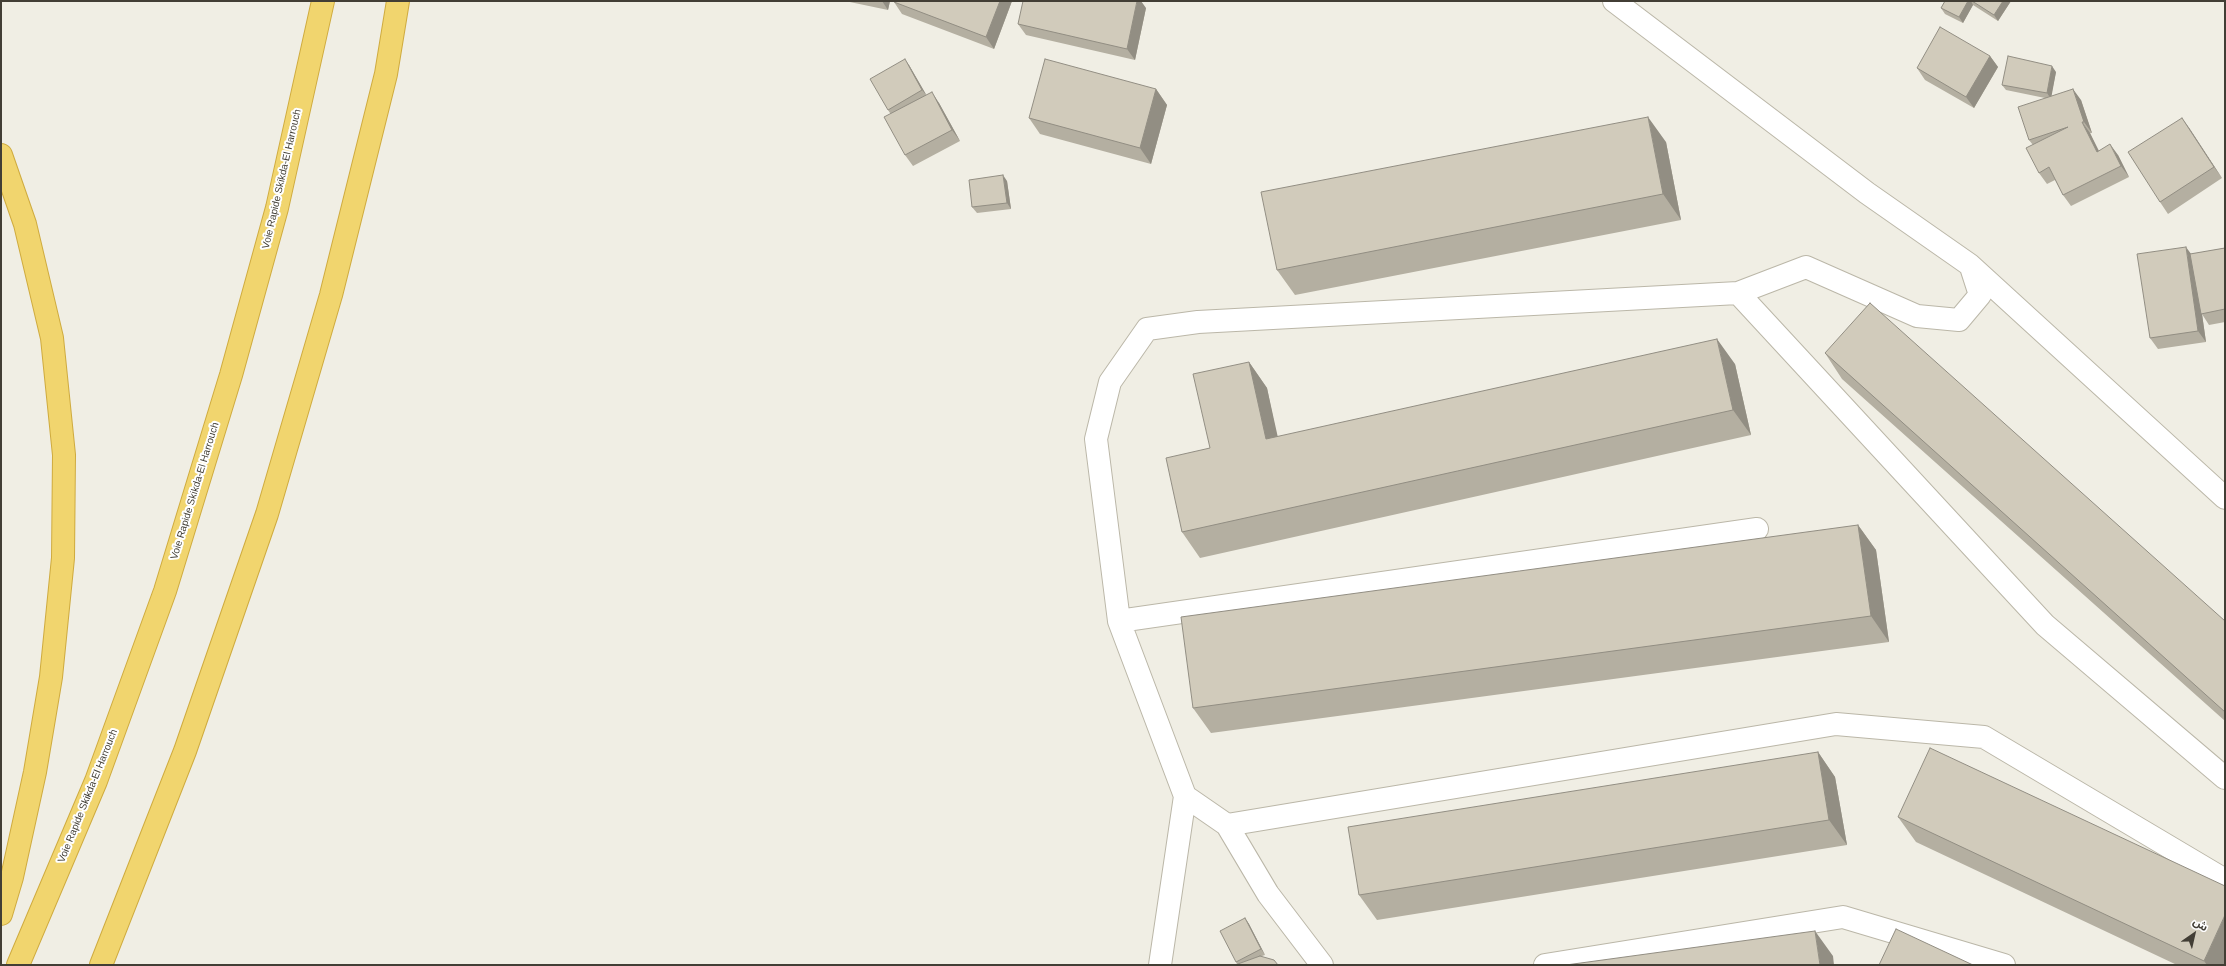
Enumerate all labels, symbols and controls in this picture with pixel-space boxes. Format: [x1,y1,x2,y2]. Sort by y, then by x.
street label: Voie Rapide Skikda-El Harrouch [260,108,304,250]
street label: Voie Rapide Skikda-El Harrouch [168,421,222,561]
street label: Voie Rapide Skikda-El Harrouch [56,728,120,864]
north arrow [2174,914,2214,954]
text: ش [2191,915,2210,933]

